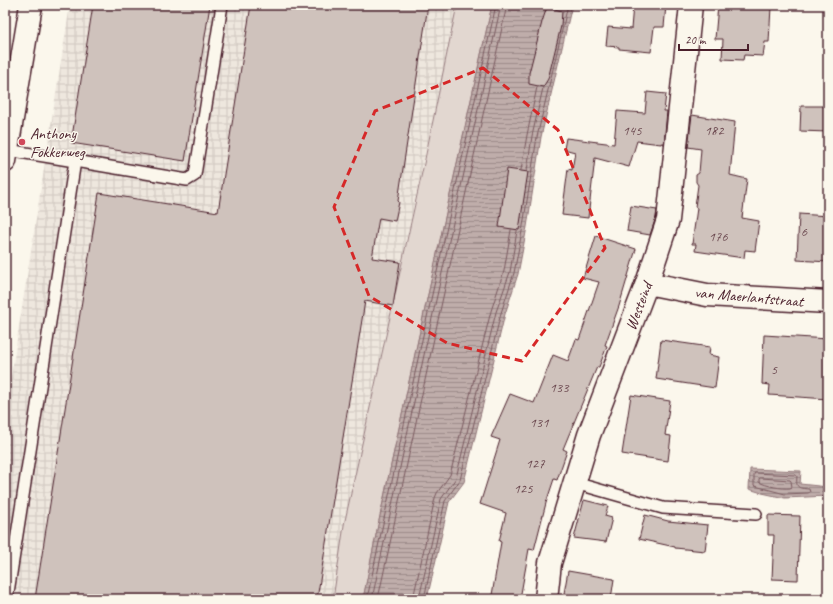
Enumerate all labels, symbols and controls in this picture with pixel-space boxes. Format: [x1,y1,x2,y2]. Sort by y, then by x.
scale bar [679,26,748,52]
text: 20 m [685,32,707,48]
house number: 145 [623,122,642,139]
house number: 182 [705,122,725,139]
place label: Anthony Fokkerweg [30,124,86,162]
marker: Anthony Fokkerweg [17,137,27,147]
house number: 6 [801,223,808,240]
house number: 176 [709,228,728,245]
street label: Westeind [621,277,658,333]
street label: van Maerlantstraat [694,282,806,312]
house number: 5 [771,361,778,378]
house number: 133 [550,379,570,396]
house number: 131 [530,414,549,431]
house number: 127 [526,455,545,472]
house number: 125 [514,480,533,497]

